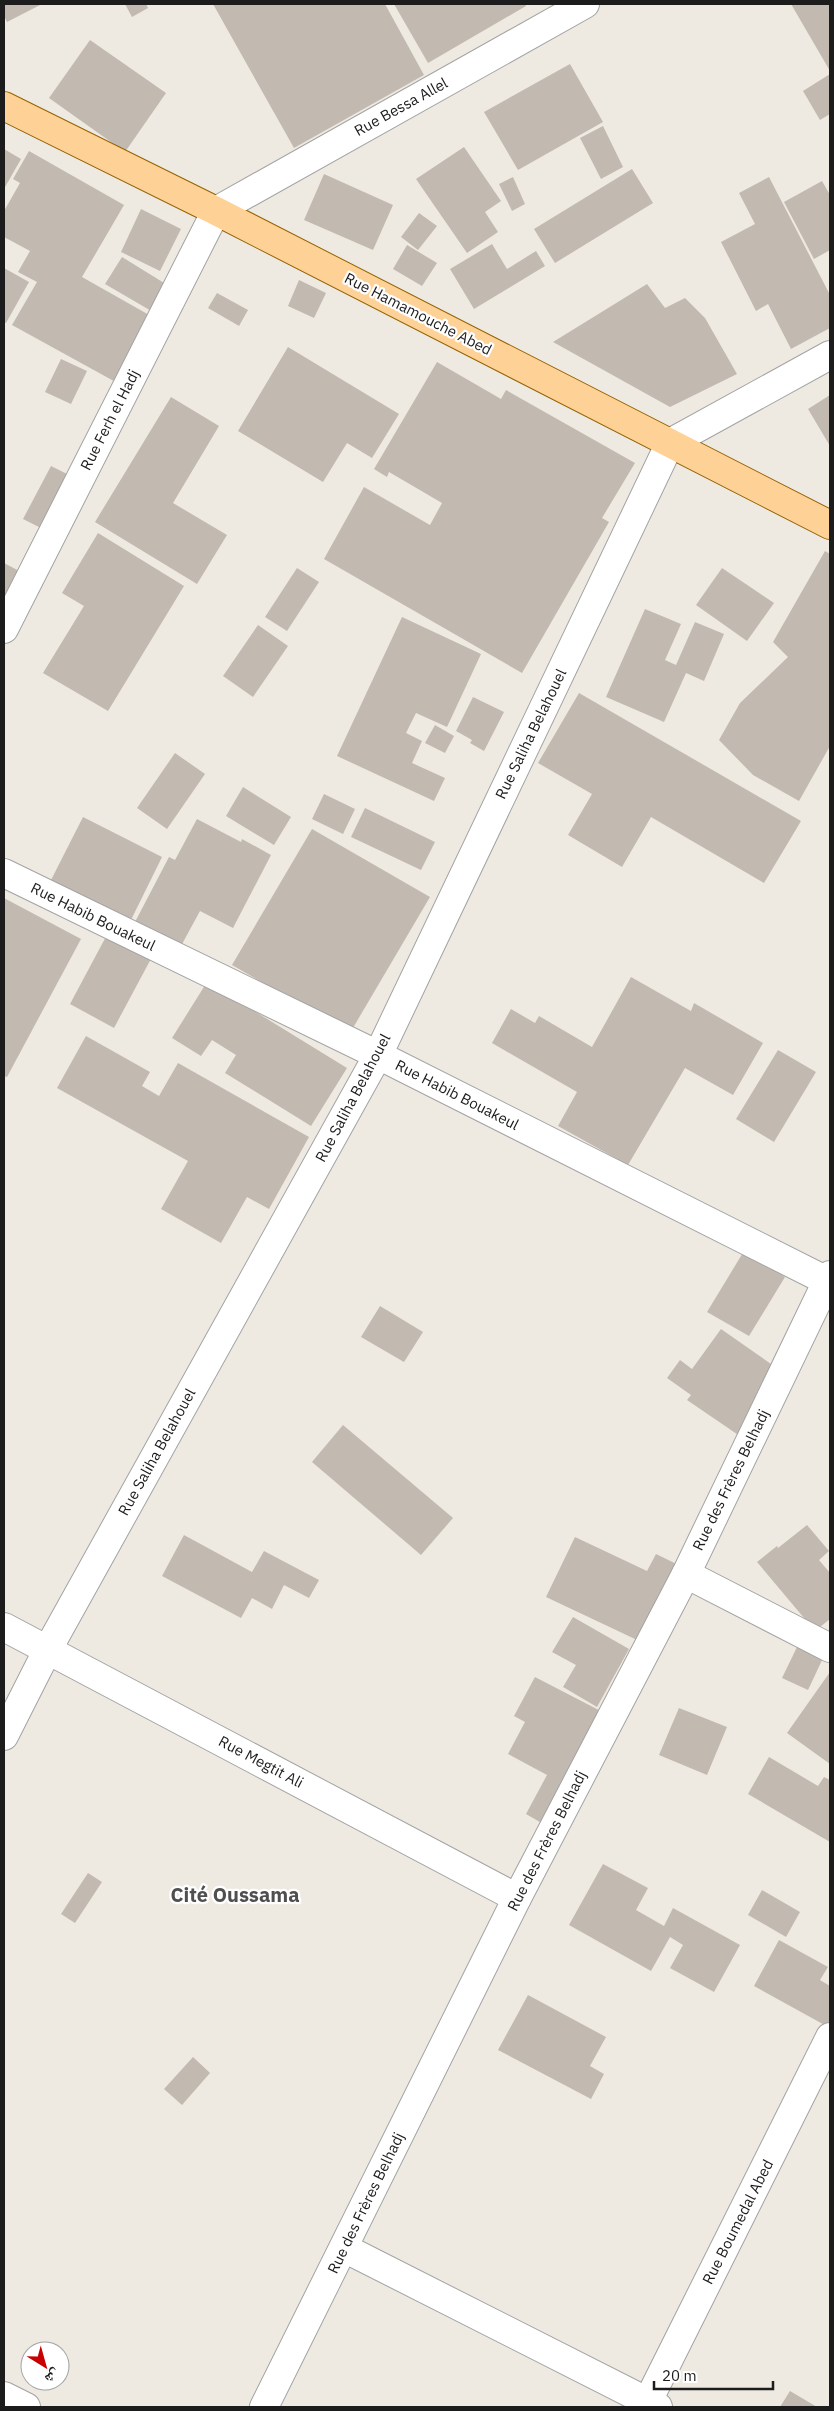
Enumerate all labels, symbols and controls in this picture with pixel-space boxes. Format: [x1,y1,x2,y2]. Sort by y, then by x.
street label: Rue Bessa Allel [351,73,451,140]
street label: Rue Hamamouche Abed [341,268,495,359]
street label: Rue Ferh el Hadj [76,366,143,473]
street label: Rue Saliha Belahouel [491,666,570,802]
street label: Rue Habib Bouakeul [28,878,159,955]
street label: Rue Saliha Belahouel [311,1030,394,1165]
street label: Rue Habib Bouakeul [392,1055,522,1134]
street label: Rue Saliha Belahouel [114,1385,199,1519]
street label: Rue des Frères Belhadj [688,1406,773,1554]
street label: Rue Megtit Ali [215,1731,307,1792]
street label: Rue des Frères Belhadj [503,1767,590,1914]
district label: Cité Oussama [170,1881,300,1908]
street label: Rue des Frères Belhadj [323,2129,408,2277]
street label: Rue Boumedal Abed [698,2156,777,2287]
north arrow [20,2341,70,2391]
scale bar [654,2358,773,2390]
text: ش [41,2365,64,2388]
text: 20 m [662,2366,697,2385]

